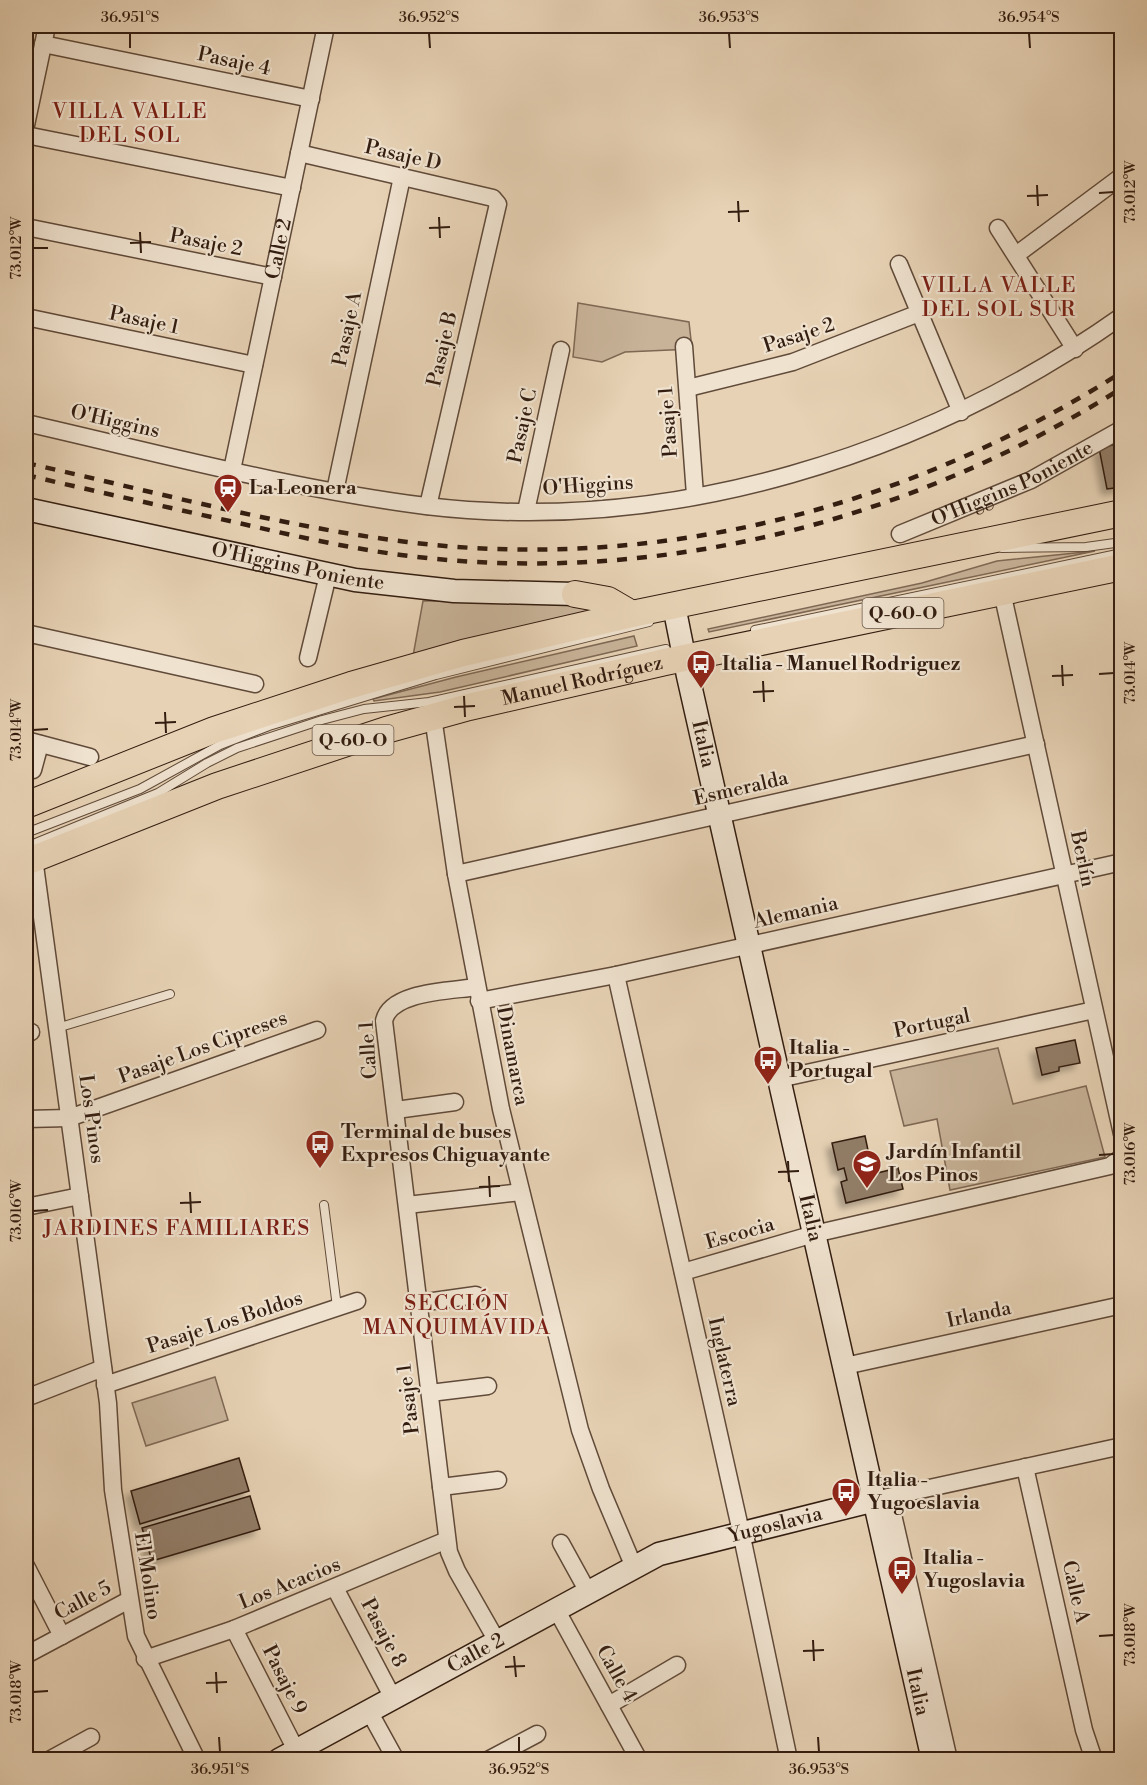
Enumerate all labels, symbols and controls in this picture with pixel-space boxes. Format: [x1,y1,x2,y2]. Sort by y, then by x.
text: 36.951°S [101,8,159,27]
text: 36.952°S [399,8,459,27]
text: 36.953°S [699,8,759,27]
text: 36.954°S [998,8,1060,27]
street label: Pasaje 4 [195,42,273,82]
district label: VILLA VALLE DEL SOL [51,99,208,149]
street label: Pasaje D [362,135,444,177]
text: 73.012°W [1121,160,1140,223]
text: 73.012°W [7,216,26,279]
street label: Calle 2 [260,216,297,282]
street label: Pasaje 2 [167,224,245,262]
district label: VILLA VALLE DEL SOL SUR [920,273,1077,323]
street label: Pasaje A [328,288,368,369]
street label: Pasaje 1 [107,301,182,341]
street label: Pasaje B [422,309,464,389]
street label: Pasaje 2 [760,313,838,359]
street label: Pasaje 1 [654,385,684,458]
street label: Pasaje C [503,386,543,466]
street label: O'Higgins [68,400,162,444]
street label: O'Higgins Poniente [928,435,1098,532]
street label: O'Higgins [542,470,634,502]
station icon: La Leonera [212,472,244,514]
place label: La Leonera [249,476,357,501]
street label: O'Higgins Poniente [209,537,386,596]
road number: Q-60-O [862,598,944,628]
text: 73.014°W [1121,641,1140,704]
bus stop icon: Italia - Manuel Rodriguez [685,648,717,690]
street label: Manuel Rodríguez [499,650,665,712]
place label: Italia - Manuel Rodriguez [722,652,960,677]
text: 73.014°W [7,698,26,761]
street label: Italia [686,718,721,771]
road number: Q-60-O [312,725,394,755]
street label: Esmeralda [691,766,792,812]
street label: Berlín [1064,828,1100,890]
street label: Alemania [750,891,842,935]
street label: Dinamarca [490,1004,534,1109]
street label: Portugal [891,1004,973,1044]
street label: Pasaje Los Cipreses [115,1006,291,1090]
street label: Calle 1 [354,1020,384,1080]
place label: Italia - Portugal [789,1036,873,1084]
bus stop icon: Italia - Portugal [752,1044,784,1086]
street label: Los Pinos [72,1073,110,1165]
place label: Terminal de buses Expresos Chiguayante [341,1120,550,1168]
text: 73.016°W [1121,1122,1140,1185]
bus stop icon: Terminal de buses Expresos Chiguayante [304,1128,336,1170]
place label: Jardín Infantil Los Pinos [885,1140,1022,1188]
school or university icon: Jardín Infantil Los Pinos [851,1148,883,1190]
text: 73.016°W [7,1179,26,1242]
street label: Italia [793,1192,828,1245]
street label: Escocia [703,1212,778,1256]
district label: JARDINES FAMILIARES [42,1216,311,1242]
street label: Pasaje Los Boldos [144,1286,306,1360]
district label: SECCIÓN MANQUIMÁVIDA [363,1288,551,1341]
street label: Irlanda [944,1296,1014,1334]
street label: Inglaterra [702,1315,747,1410]
street label: Pasaje 1 [392,1362,426,1436]
place label: Italia - Yugoeslavia [867,1468,980,1516]
bus stop icon: Italia - Yugoeslavia [830,1476,862,1518]
street label: Yugoslavia [724,1501,826,1549]
street label: El Molino [128,1530,166,1622]
place label: Italia - Yugoslavia [923,1546,1025,1594]
street label: Los Acacios [236,1552,344,1616]
bus stop icon: Italia - Yugoslavia [886,1554,918,1596]
street label: Calle A [1056,1558,1095,1627]
street label: Calle 5 [50,1576,116,1626]
street label: Pasaje 8 [354,1594,412,1672]
text: 73.018°W [1121,1603,1140,1667]
street label: Calle 2 [443,1628,509,1679]
street label: Pasaje 9 [256,1641,312,1719]
street label: Calle 4 [590,1641,642,1707]
text: 73.018°W [7,1660,26,1724]
street label: Italia [900,1666,935,1719]
text: 36.951°S [191,1760,249,1779]
text: 36.952°S [489,1760,549,1779]
text: 36.953°S [789,1760,849,1779]

